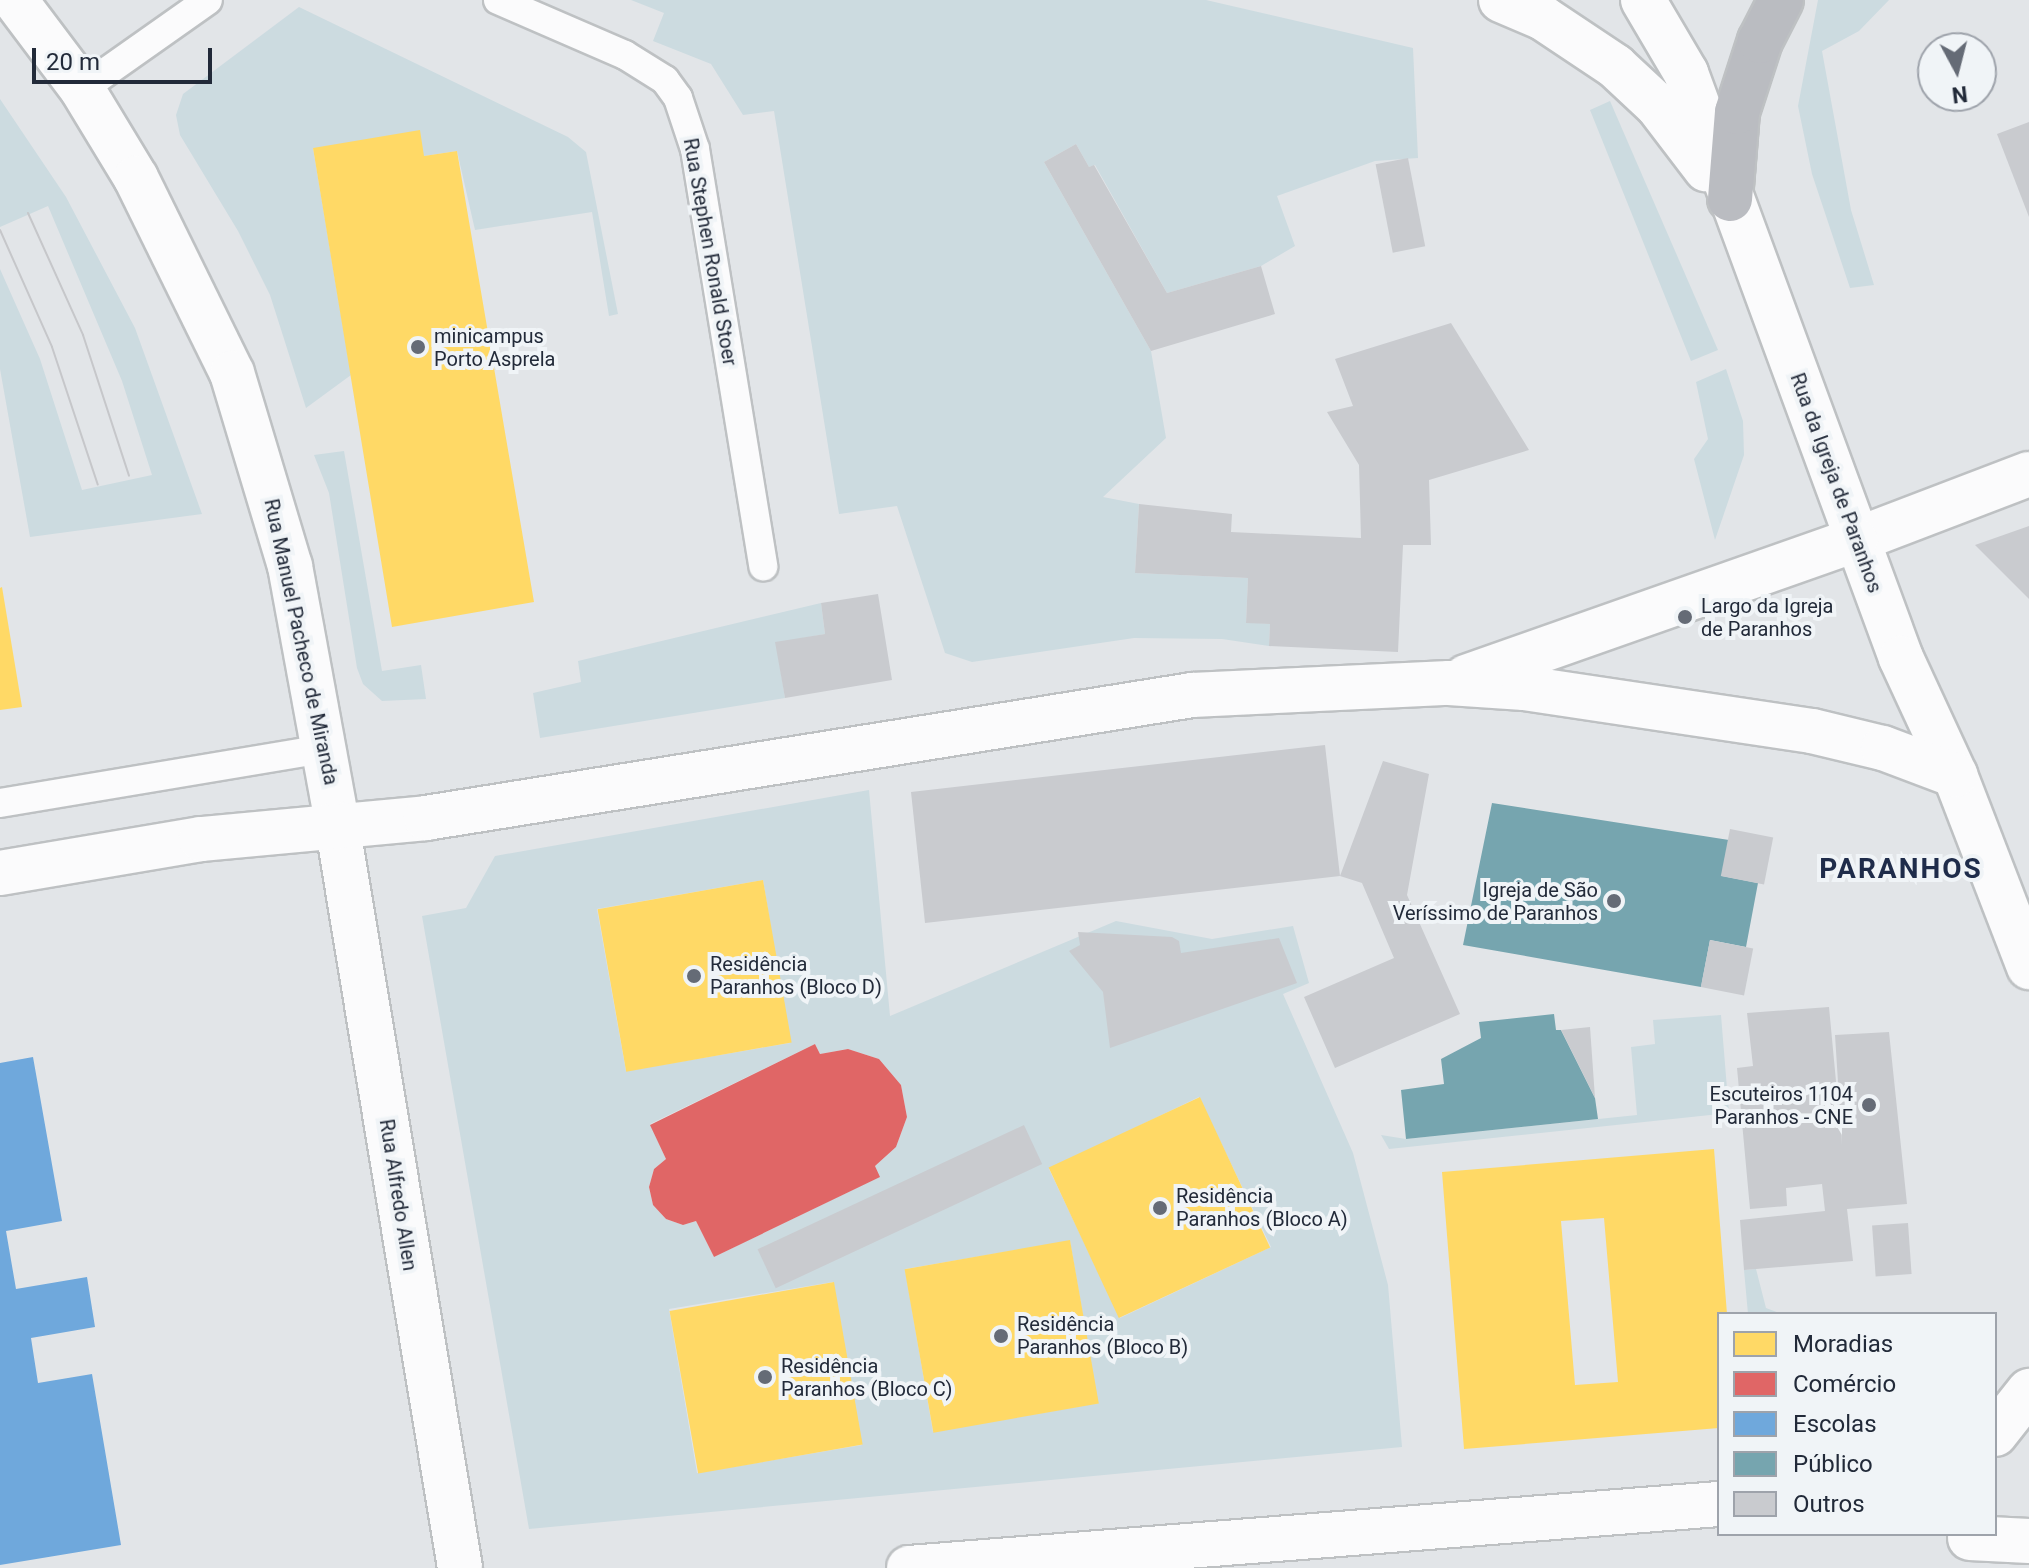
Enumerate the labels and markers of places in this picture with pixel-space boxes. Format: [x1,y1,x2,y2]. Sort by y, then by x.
place label: minicampus Porto Asprela [434,324,555,371]
marker: minicampus Porto Asprela [409,338,427,356]
place label: Largo da Igreja de Paranhos [1701,594,1833,641]
marker: Largo da Igreja de Paranhos [1676,608,1694,626]
place label: Igreja de São Veríssimo de Paranhos [1393,878,1598,925]
marker: Igreja de São Veríssimo de Paranhos [1605,892,1623,910]
place label: Residência Paranhos (Bloco D) [710,952,882,999]
marker: Residência Paranhos (Bloco D) [685,967,703,985]
place label: Escuteiros 1104 Paranhos - CNE [1710,1082,1853,1129]
marker: Escuteiros 1104 Paranhos - CNE [1860,1096,1878,1114]
place label: Residência Paranhos (Bloco A) [1176,1184,1348,1231]
marker: Residência Paranhos (Bloco A) [1151,1199,1169,1217]
place label: Residência Paranhos (Bloco B) [1017,1312,1188,1359]
marker: Residência Paranhos (Bloco B) [992,1327,1010,1345]
place label: Residência Paranhos (Bloco C) [781,1354,953,1401]
marker: Residência Paranhos (Bloco C) [756,1368,774,1386]

